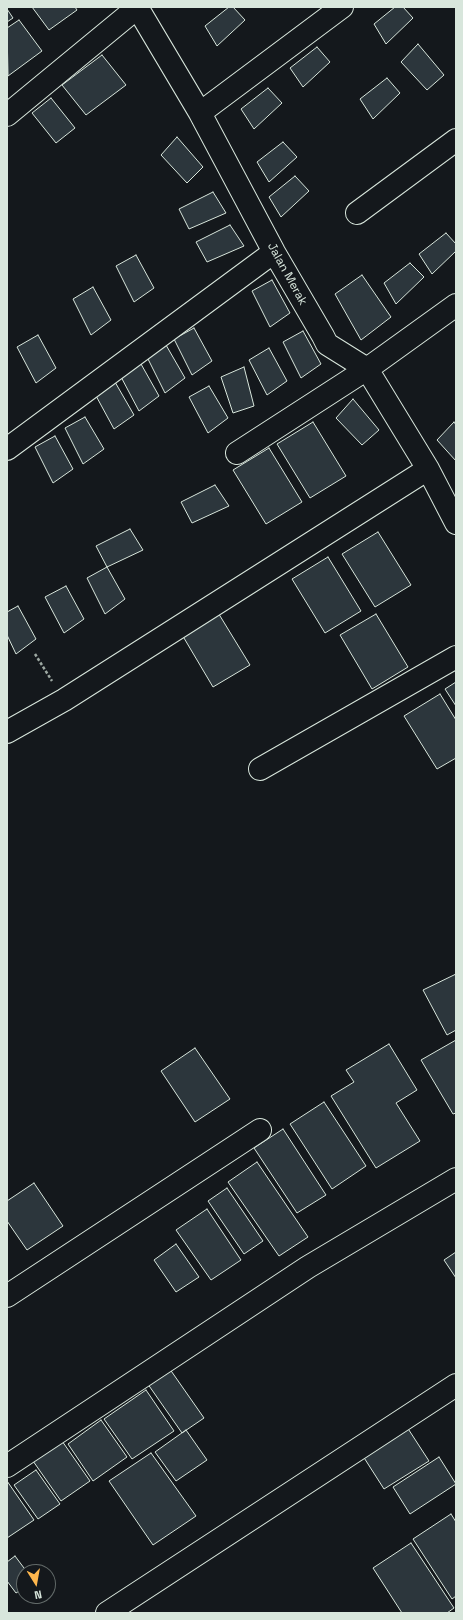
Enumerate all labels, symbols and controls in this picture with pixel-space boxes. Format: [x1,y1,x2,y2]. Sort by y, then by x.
street label: Jalan Merak [264,240,310,308]
north arrow [16,1564,56,1604]
text: N [33,1587,43,1602]

